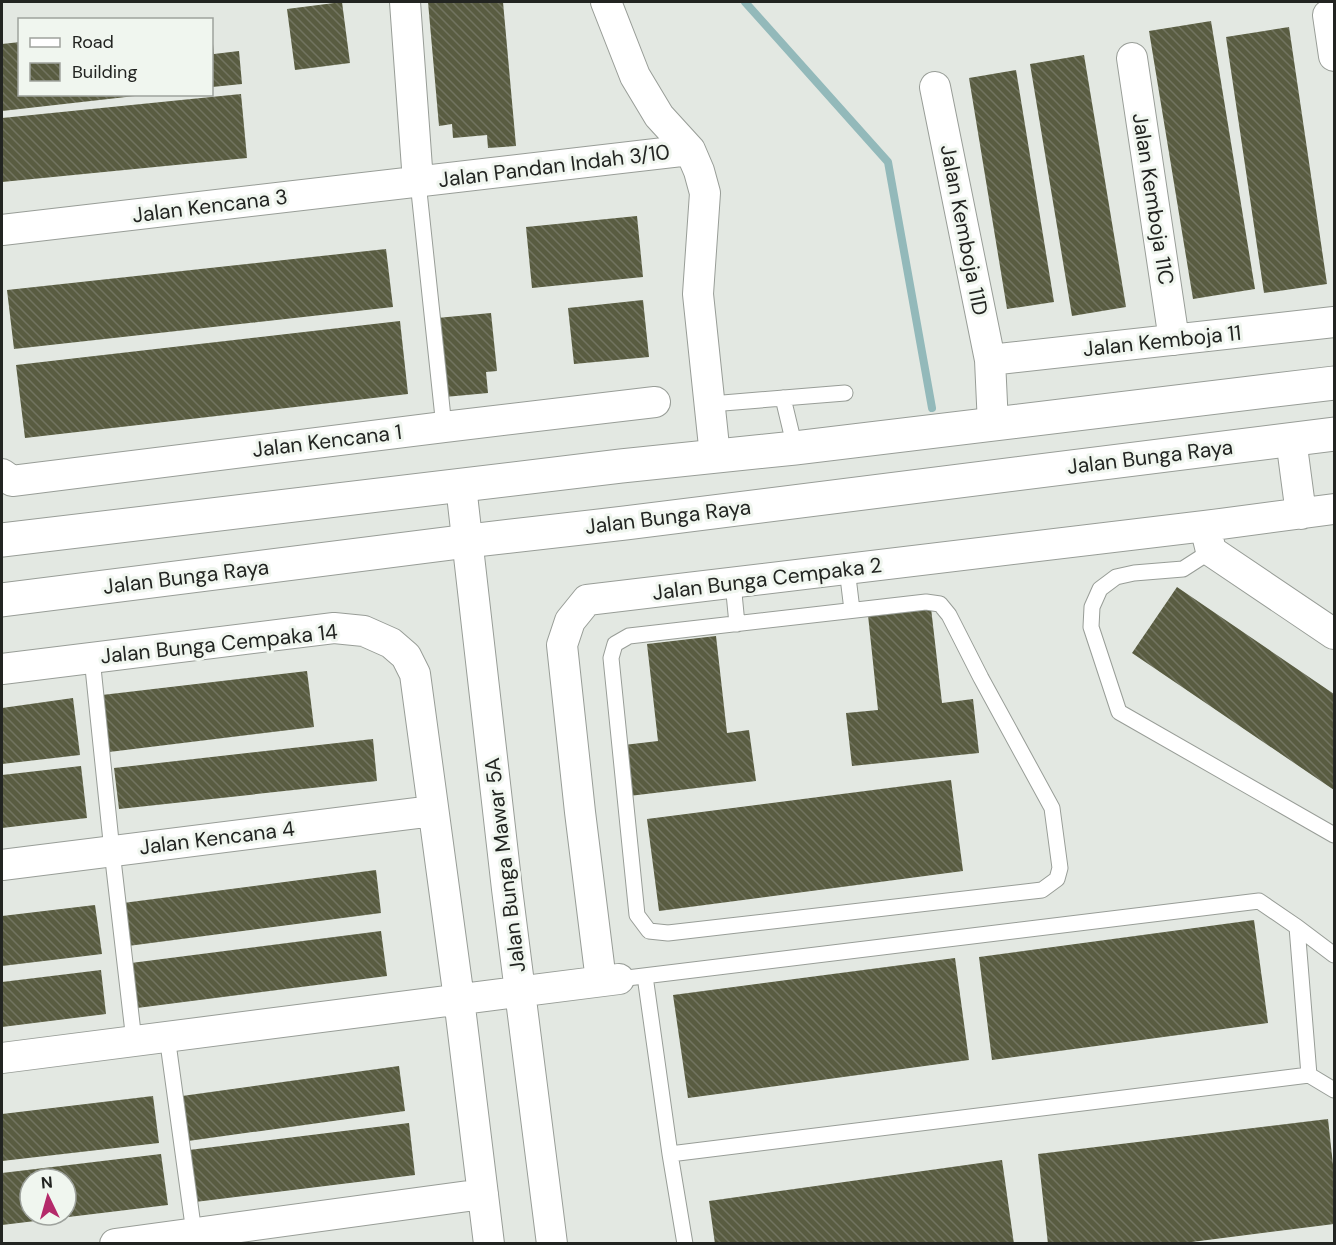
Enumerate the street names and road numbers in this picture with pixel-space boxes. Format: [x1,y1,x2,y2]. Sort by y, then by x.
street label: Jalan Kemboja 11C [1126,111,1180,287]
street label: Jalan Pandan Indah 3/10 [437,138,671,194]
street label: Jalan Kemboja 11D [934,142,994,318]
street label: Jalan Kencana 3 [131,183,289,229]
street label: Jalan Kemboja 11 [1082,319,1242,363]
street label: Jalan Kencana 1 [251,418,403,464]
street label: Jalan Bunga Raya [1065,433,1235,481]
street label: Jalan Bunga Raya [583,493,753,541]
street label: Jalan Bunga Cempaka 2 [651,551,883,607]
street label: Jalan Bunga Raya [101,553,271,601]
street label: Jalan Bunga Cempaka 14 [99,618,339,670]
street label: Jalan Bunga Mawar 5A [478,756,532,974]
street label: Jalan Kencana 4 [138,815,297,861]

